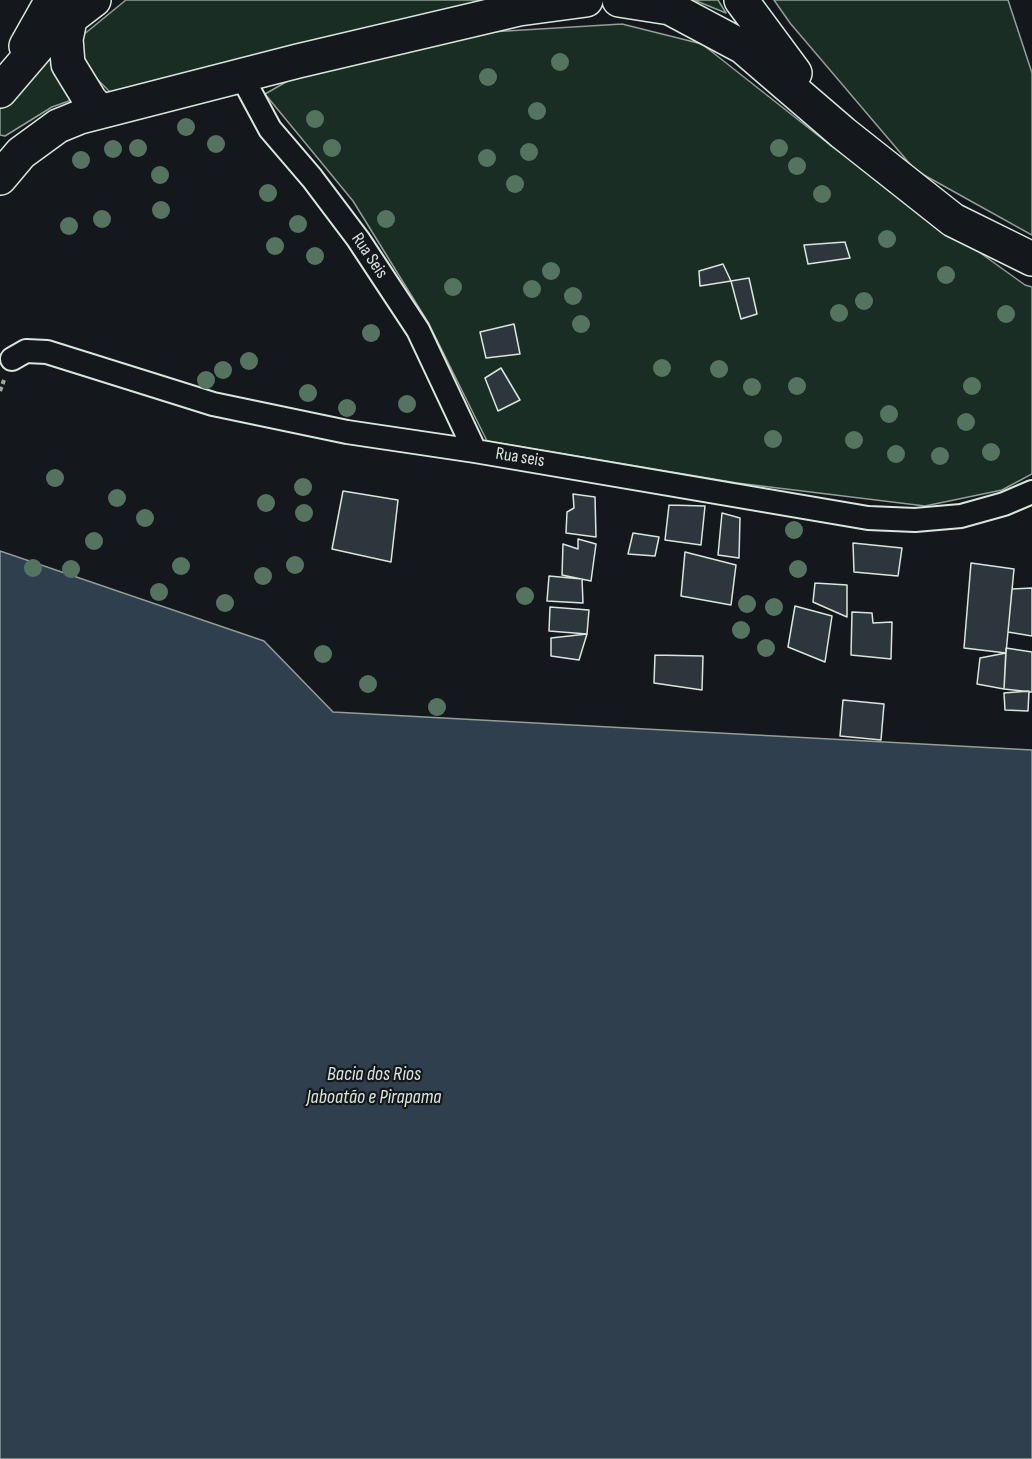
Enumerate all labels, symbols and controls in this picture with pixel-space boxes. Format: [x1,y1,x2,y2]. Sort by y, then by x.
street label: Rua Seis [346,229,392,283]
street label: Rua seis [494,443,546,473]
water label: Bacia dos Rios Jaboatão e Pirapama [307,1063,441,1110]

